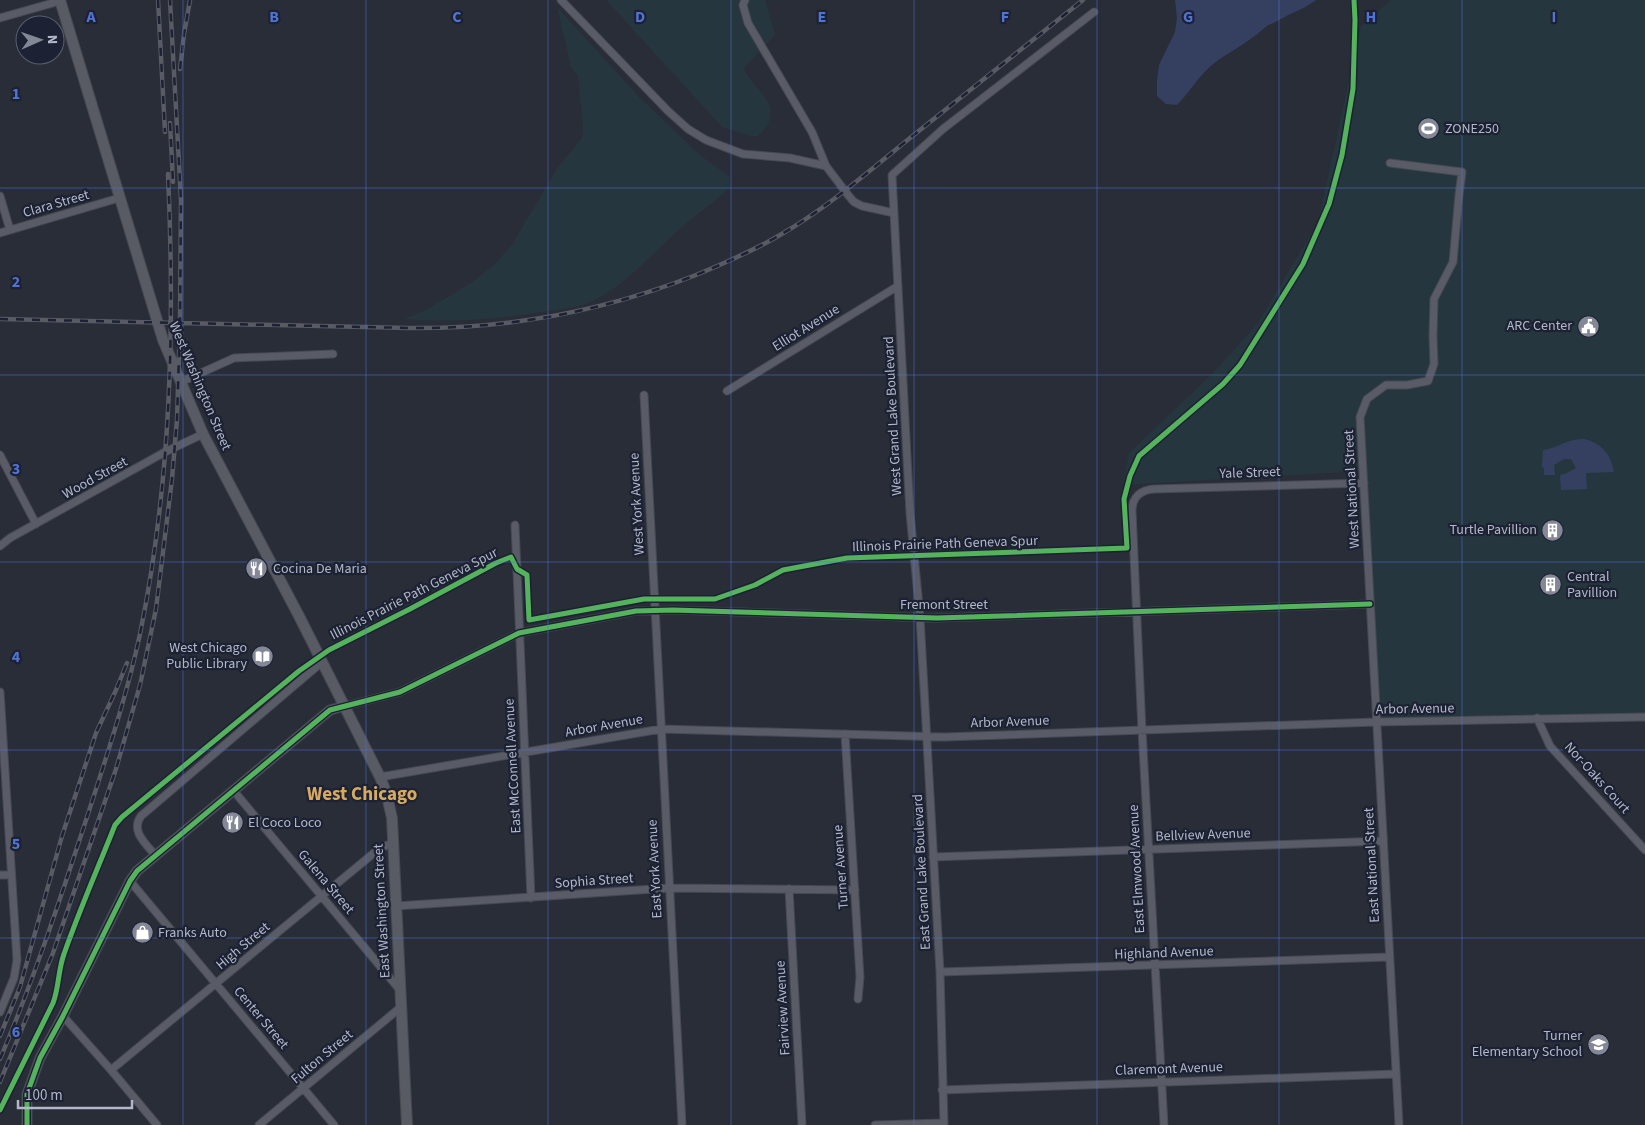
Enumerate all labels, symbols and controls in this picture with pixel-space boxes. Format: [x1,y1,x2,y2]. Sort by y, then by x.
text: A [85,6,96,28]
text: B [269,6,279,28]
text: C [452,6,462,28]
text: D [635,6,645,28]
text: E [818,6,826,28]
text: F [1001,6,1009,28]
text: G [1183,6,1193,28]
text: H [1366,6,1376,28]
text: I [1552,6,1556,28]
north arrow [15,15,65,65]
text: N [42,35,62,45]
text: 1 [12,83,20,105]
sports icon: ZONE250 [1417,117,1441,141]
place label: ZONE250 [1445,119,1499,139]
street label: Clara Street [21,185,92,223]
text: 2 [12,271,20,293]
street label: Elliot Avenue [768,299,844,357]
public building icon: ARC Center [1576,314,1600,338]
place label: ARC Center [1507,316,1572,336]
street label: West Washington Street [164,318,236,454]
street label: West Grand Lake Boulevard [879,336,907,496]
street label: West National Street [1339,429,1365,549]
street label: Wood Street [59,452,131,504]
street label: West York Avenue [624,452,650,556]
text: 3 [12,458,20,480]
street label: Yale Street [1218,462,1281,484]
building icon: Turtle Pavillion [1541,518,1565,542]
place label: Turtle Pavillion [1449,520,1537,540]
street label: Illinois Prairie Path Geneva Spur [852,531,1038,557]
street label: Illinois Prairie Path Geneva Spur [327,543,502,645]
restaurant icon: Cocina De Maria [245,557,269,581]
place label: Cocina De Maria [273,559,367,579]
place label: Central Pavillion [1567,567,1617,603]
building icon: Central Pavillion [1539,573,1563,597]
street label: Fremont Street [900,595,988,615]
place label: West Chicago Public Library [166,638,247,674]
library icon: West Chicago Public Library [251,644,275,668]
text: 4 [12,646,21,668]
street label: East McConnell Avenue [499,698,527,834]
street label: Arbor Avenue [1376,698,1455,720]
street label: Arbor Avenue [564,709,644,743]
street label: Arbor Avenue [970,711,1050,733]
street label: Nor-Oaks Court [1559,738,1635,818]
district label: West Chicago [307,781,417,808]
street label: East Grand Lake Boulevard [908,794,936,950]
street label: East Elmwood Avenue [1124,804,1150,934]
street label: East National Street [1359,807,1385,923]
restaurant icon: El Coco Loco [220,811,244,835]
place label: El Coco Loco [248,813,322,833]
street label: East York Avenue [642,819,668,919]
street label: Bellview Avenue [1155,823,1251,847]
street label: Turner Avenue [828,824,854,910]
text: 5 [12,833,20,855]
street label: East Washington Street [368,843,396,979]
street label: Galena Street [293,845,359,919]
street label: Sophia Street [554,868,634,894]
street label: High Street [212,917,275,975]
shop icon: Franks Auto [130,921,154,945]
place label: Franks Auto [158,923,227,943]
street label: Highland Avenue [1114,941,1214,965]
street label: Fairview Avenue [771,960,795,1056]
street label: Center Street [229,982,294,1054]
text: 6 [12,1021,20,1043]
street label: Fulton Street [287,1025,358,1089]
place label: Turner Elementary School [1472,1026,1582,1062]
school or university icon: Turner Elementary School [1586,1032,1610,1056]
street label: Claremont Avenue [1115,1057,1223,1081]
scale bar [18,1078,131,1110]
text: 100 m [25,1085,63,1106]

